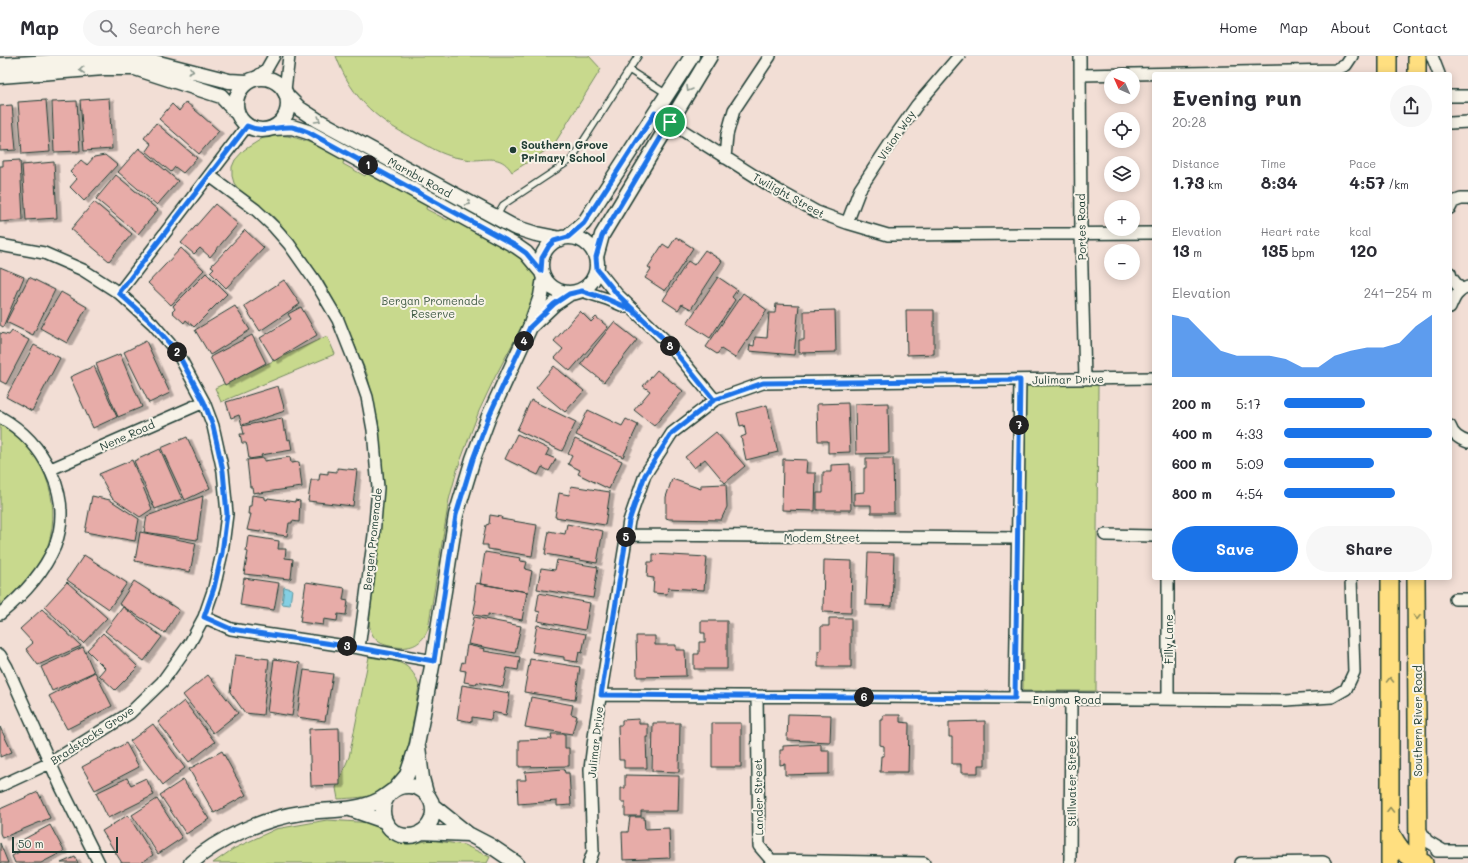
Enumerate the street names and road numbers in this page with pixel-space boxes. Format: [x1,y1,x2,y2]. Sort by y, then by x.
street label: Vision Way [874,107,918,163]
street label: Marnbu Road [385,153,455,201]
street label: Twilight Street [750,169,828,221]
street label: Portes Road [1073,194,1089,260]
street label: Julimar Drive [1032,371,1104,387]
street label: Nene Road [97,416,157,454]
street label: Bergen Promenade [359,487,385,591]
street label: Modem Street [784,530,860,545]
street label: Filly Lane [1161,614,1176,664]
street label: Southern River Road [1410,665,1425,777]
street label: Enigma Road [1033,692,1101,707]
street label: Bradstocks Grove [47,702,137,768]
street label: Julimar Drive [584,705,606,779]
street label: Stillwater Street [1064,735,1079,827]
street label: Lander Street [750,758,766,835]

